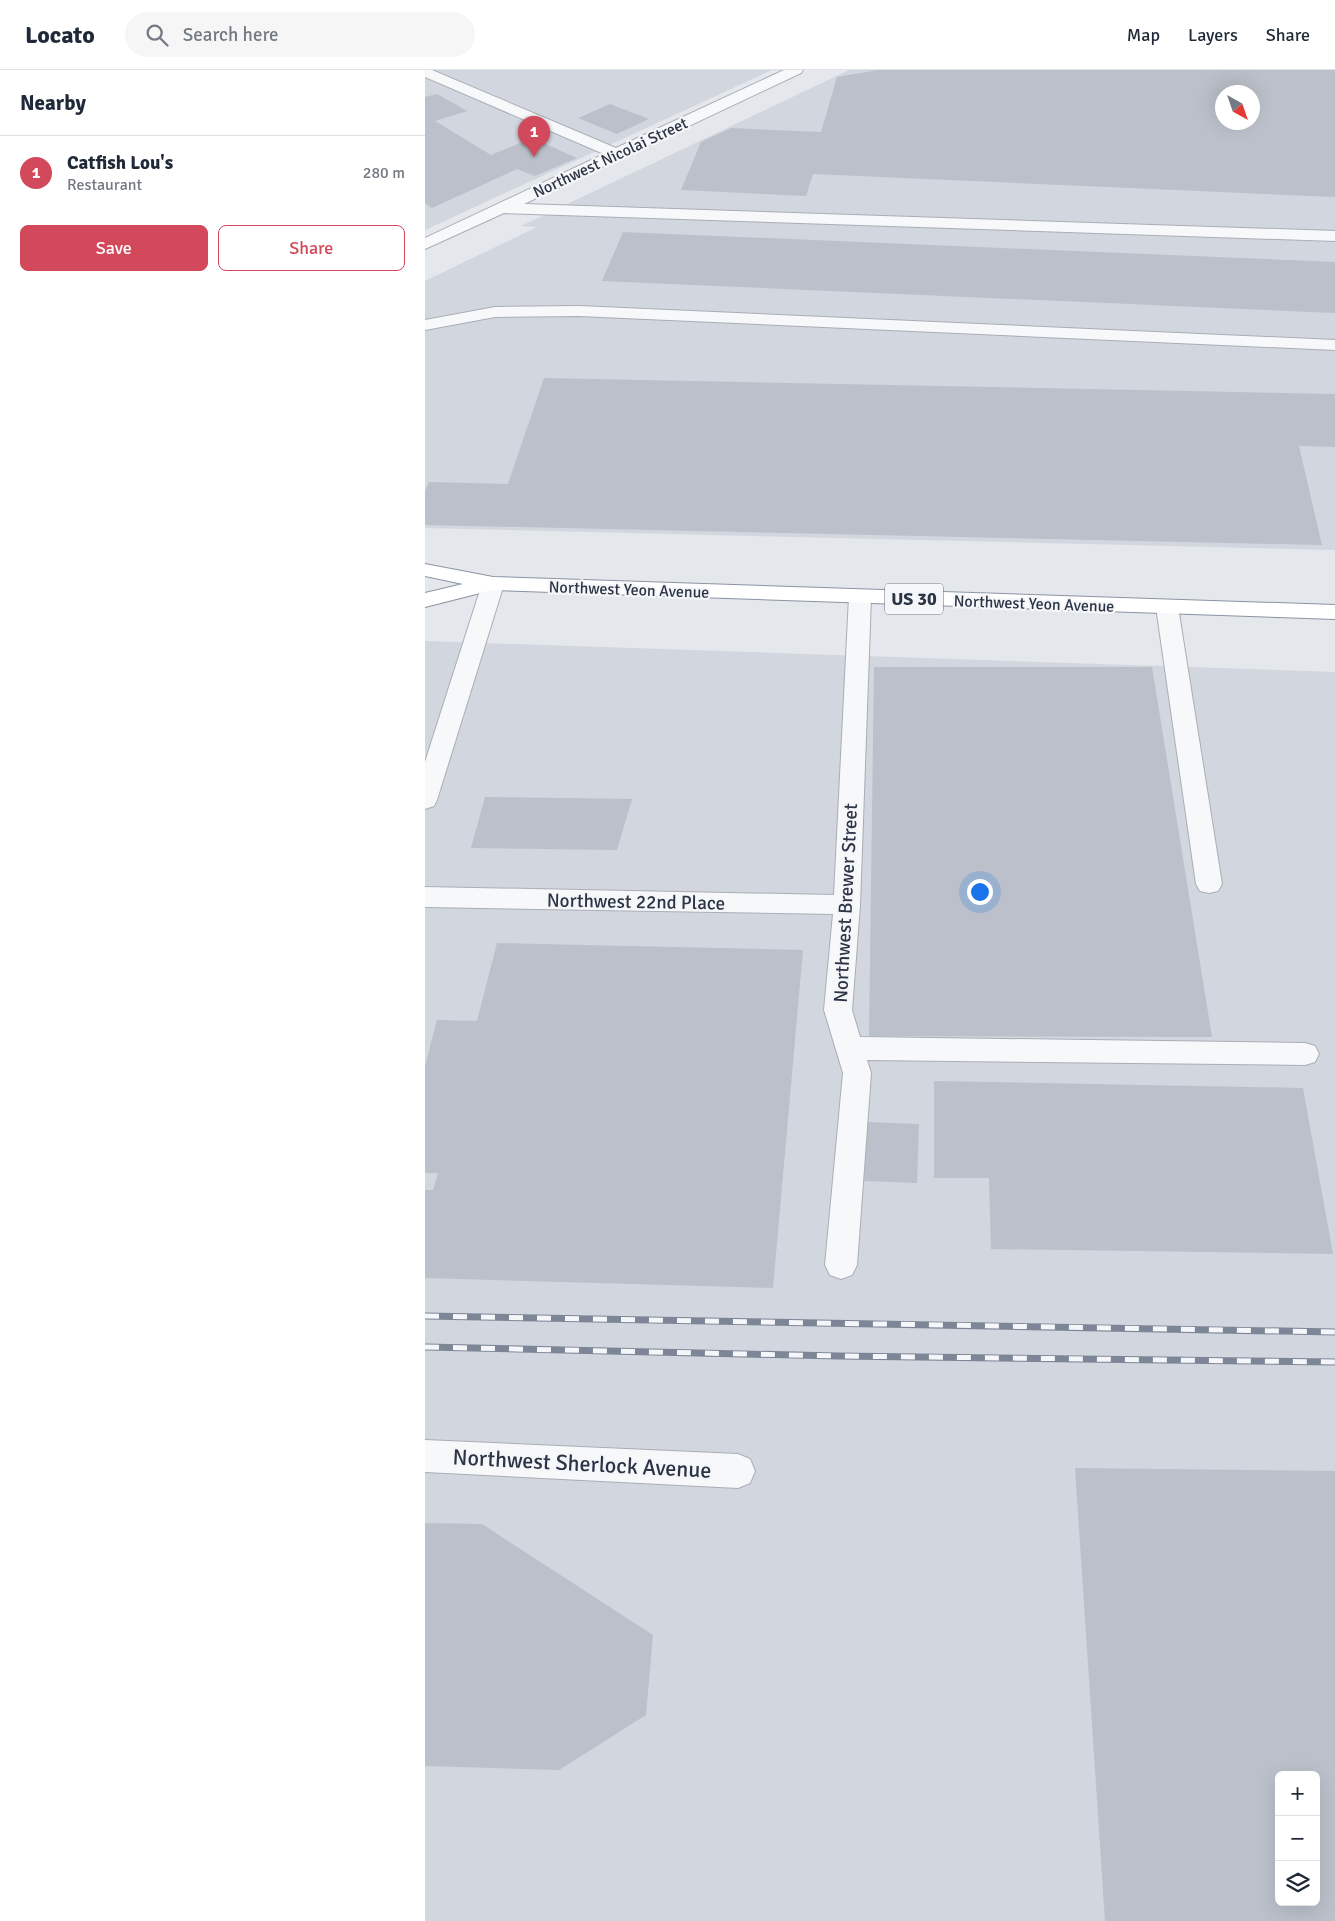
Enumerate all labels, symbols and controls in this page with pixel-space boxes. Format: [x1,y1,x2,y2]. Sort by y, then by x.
search box [125,12,475,57]
text: Locato [25,20,95,50]
icon: search [143,21,171,49]
text: Search here [183,23,279,47]
text: Map [1127,24,1160,46]
text: Layers [1188,24,1238,46]
text: Share [1266,24,1310,46]
north arrow [1215,85,1260,130]
text: Nearby [20,90,86,116]
street label: Northwest Nicolai Street [530,113,691,203]
pin: 1 [518,116,550,157]
text: Catfish Lou's [67,151,173,175]
text: 1 [32,163,40,183]
text: 280 m [363,163,405,183]
text: Restaurant [67,175,142,195]
button: Save [20,225,208,271]
button: Share [218,225,405,271]
street label: Northwest Yeon Avenue [548,577,710,603]
road number: US 30 [885,584,943,614]
street label: Northwest Yeon Avenue [953,591,1115,617]
street label: Northwest Brewer Street [829,802,863,1003]
your location [967,879,993,905]
street label: Northwest 22nd Place [547,888,725,916]
street label: Northwest Sherlock Avenue [452,1443,712,1484]
map controls [1275,1771,1320,1906]
button: + [1275,1771,1320,1816]
button: − [1275,1816,1320,1861]
button: layers [1275,1861,1320,1906]

